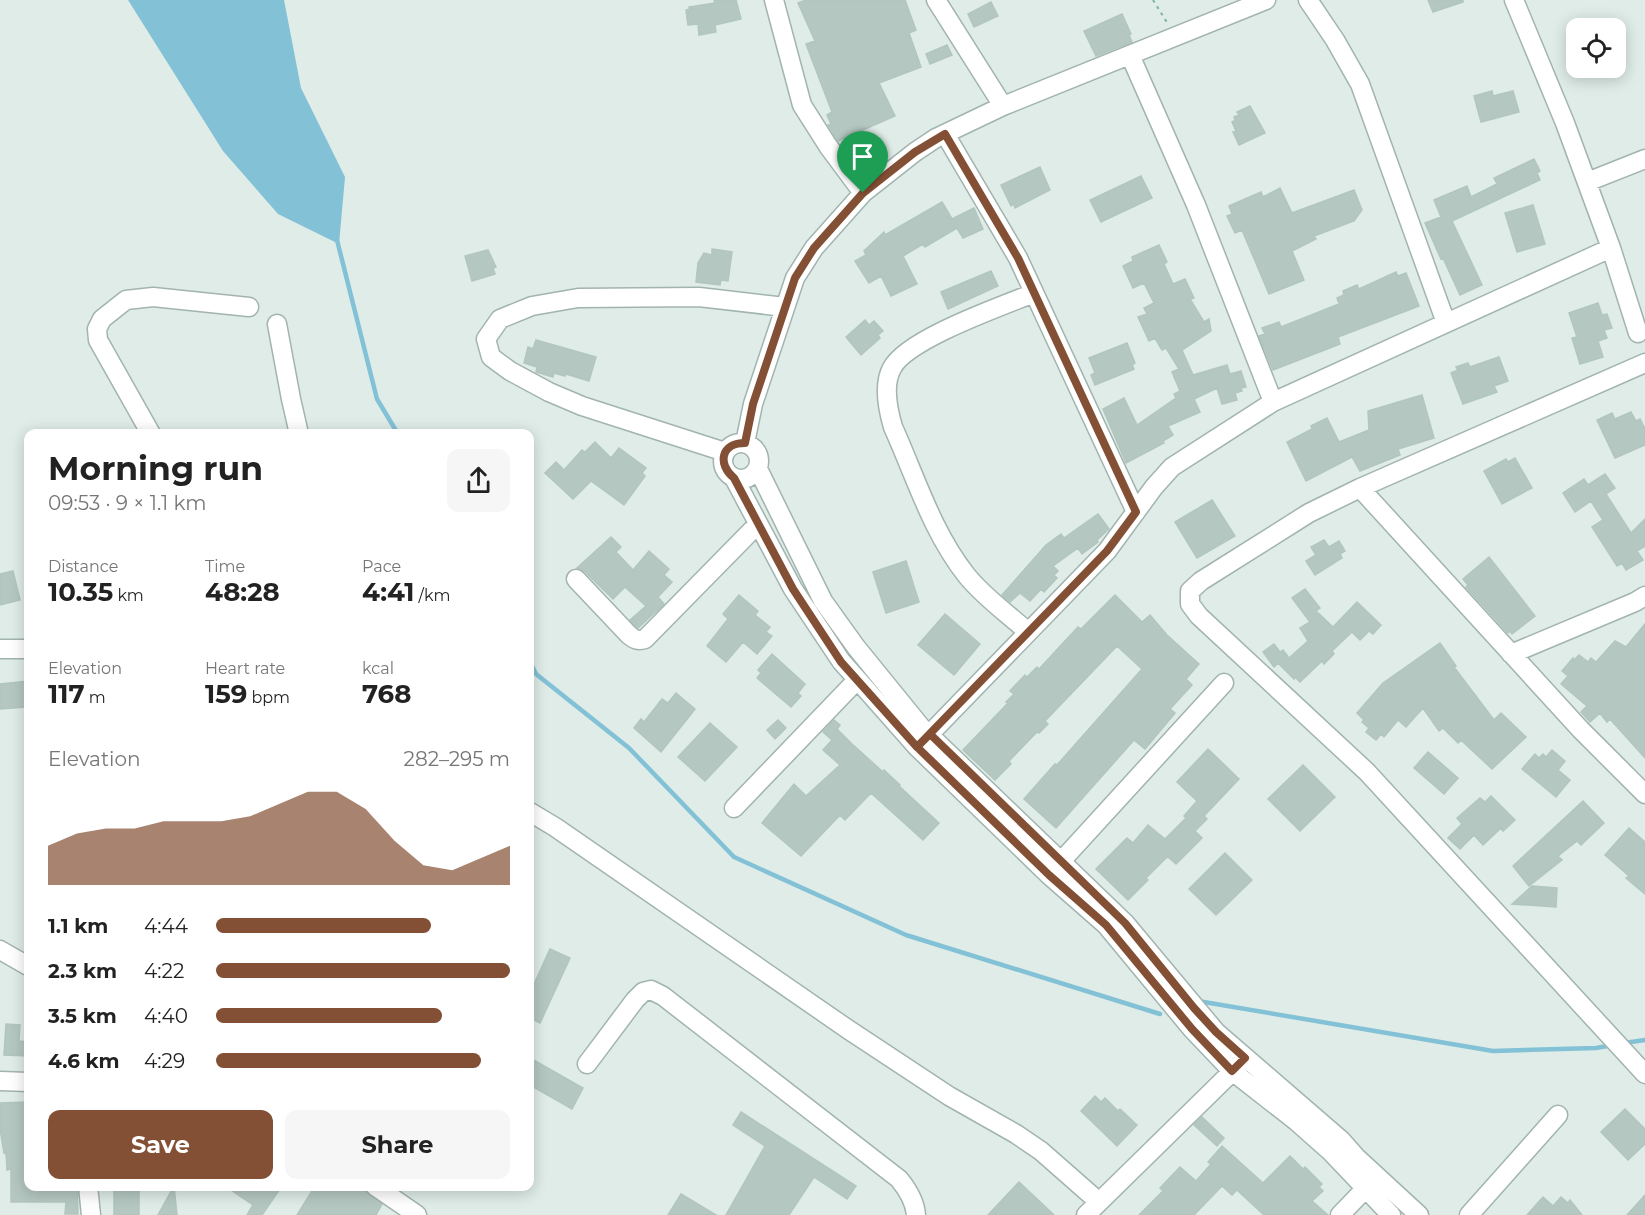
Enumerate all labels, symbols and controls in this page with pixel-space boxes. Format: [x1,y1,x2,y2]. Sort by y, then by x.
map controls [1566,18,1626,78]
button: locate [1566,18,1626,78]
pin [837,131,888,193]
icon: arrive [846,140,879,173]
text: Morning run [48,448,263,488]
button: share [447,449,510,512]
text: 09:53 · 9 × 1.1 km [48,491,207,515]
text: Distance [48,557,118,576]
text: Time [205,557,245,576]
text: Pace [362,557,401,576]
text: 10.35 [48,576,113,608]
text: 48:28 [205,576,280,608]
text: 4:41 [362,576,414,608]
text: km [113,586,144,605]
text: /km [414,586,450,605]
text: Elevation [48,659,122,678]
text: Heart rate [205,659,285,678]
text: kcal [362,659,394,678]
text: 117 [48,678,85,710]
text: 159 [205,678,247,710]
text: 768 [362,678,411,710]
text: m [85,688,106,707]
text: bpm [247,688,290,707]
text: Elevation [48,747,140,771]
text: 282–295 m [404,747,510,771]
text: 1.1 km [48,914,108,938]
text: 4:44 [144,914,188,938]
text: 2.3 km [48,959,117,983]
text: 4:22 [144,959,184,983]
text: 3.5 km [48,1004,117,1028]
text: 4:40 [144,1004,188,1028]
text: 4.6 km [48,1049,120,1073]
text: 4:29 [144,1049,185,1073]
button: Save [48,1110,273,1179]
button: Share [285,1110,510,1179]

